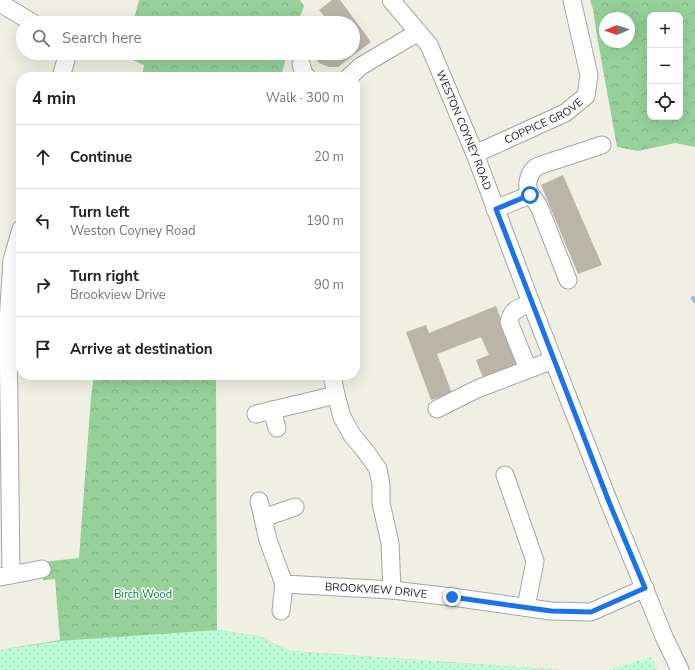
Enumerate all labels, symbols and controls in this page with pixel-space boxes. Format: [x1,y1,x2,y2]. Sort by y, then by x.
north arrow [599,12,635,48]
map controls [647,12,683,120]
button: + [647,12,683,48]
search box [16,16,360,60]
icon: search [30,27,52,49]
text: Search here [62,28,142,48]
button: − [647,48,683,84]
street label: WESTON COYNEY ROAD [433,68,495,192]
button: locate [647,84,683,120]
text: 4 min [32,87,76,110]
text: Walk · 300 m [266,89,344,107]
street label: COPPICE GROVE [502,95,586,148]
icon: ahead [32,146,54,168]
text: Continue [70,147,132,167]
text: 20 m [314,148,344,166]
route start [521,186,539,204]
text: Turn left [70,202,129,222]
icon: left [32,210,54,232]
text: 190 m [306,212,344,230]
text: Weston Coyney Road [70,222,196,240]
text: Turn right [70,266,139,286]
icon: right [32,274,54,296]
text: 90 m [314,276,344,294]
text: Brookview Drive [70,286,166,304]
icon: arrive [32,338,54,360]
text: Arrive at destination [70,339,213,359]
street label: BROOKVIEW DRIVE [324,579,428,602]
park label: Birch Wood [114,587,172,602]
route end [443,588,461,606]

